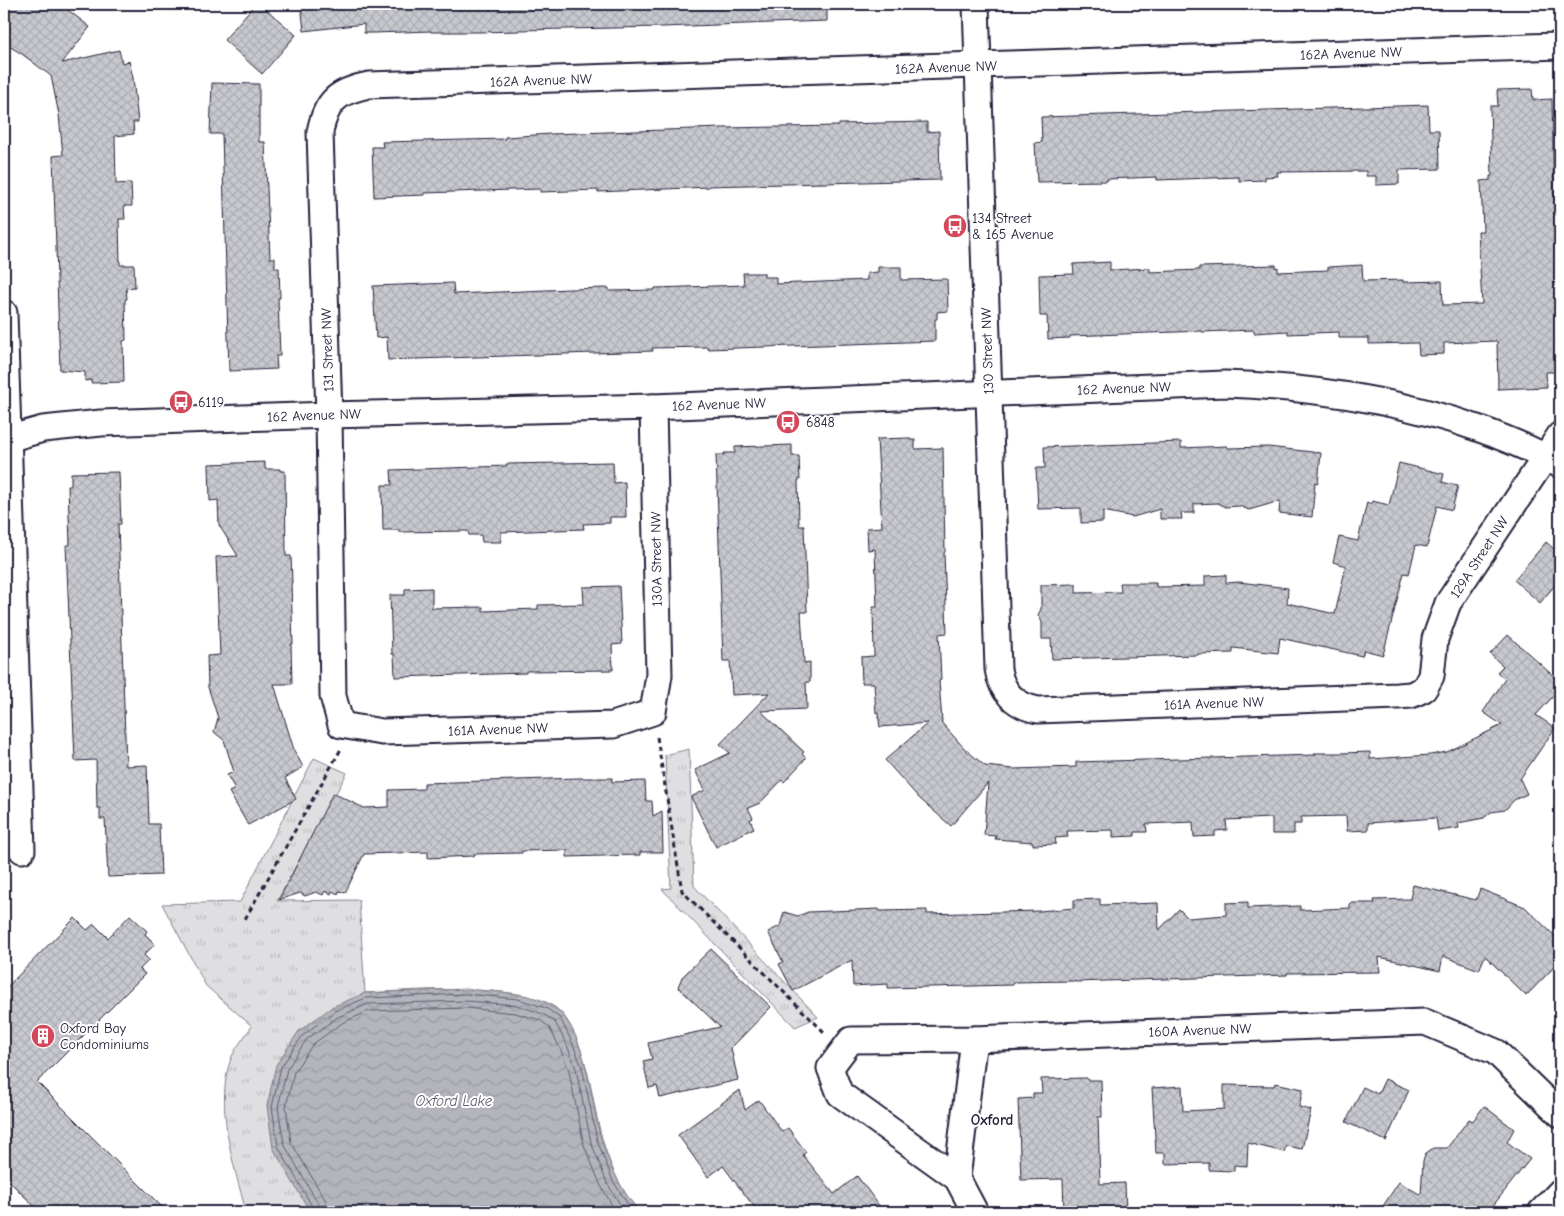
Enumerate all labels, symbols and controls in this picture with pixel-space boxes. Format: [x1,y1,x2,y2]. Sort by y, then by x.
street label: 162A Avenue NW [1300,43,1403,64]
street label: 162A Avenue NW [895,57,998,78]
street label: 162A Avenue NW [490,70,593,91]
place label: 134 Street & 165 Avenue [972,210,1054,243]
bus stop icon: 134 Street & 165 Avenue [942,213,968,239]
street label: 130 Street NW [977,306,998,395]
street label: 131 Street NW [318,307,337,392]
street label: 162 Avenue NW [1077,378,1172,399]
bus stop icon: 6119 [168,389,194,415]
place label: 6119 [198,394,224,411]
street label: 162 Avenue NW [672,394,767,415]
street label: 162 Avenue NW [267,405,362,426]
bus stop icon: 6848 [775,409,801,435]
place label: 6848 [806,414,835,431]
street label: 130A Street NW [647,510,666,607]
street label: 129A Street NW [1447,512,1513,601]
street label: 161A Avenue NW [1164,693,1265,714]
street label: 161A Avenue NW [448,719,549,740]
place label: Oxford Bay Condominiums [60,1020,149,1053]
street label: 160A Avenue NW [1148,1020,1253,1041]
building icon: Oxford Bay Condominiums [30,1023,56,1049]
water label: Oxford Lake [416,1092,493,1110]
district label: Oxford [971,1111,1013,1129]

